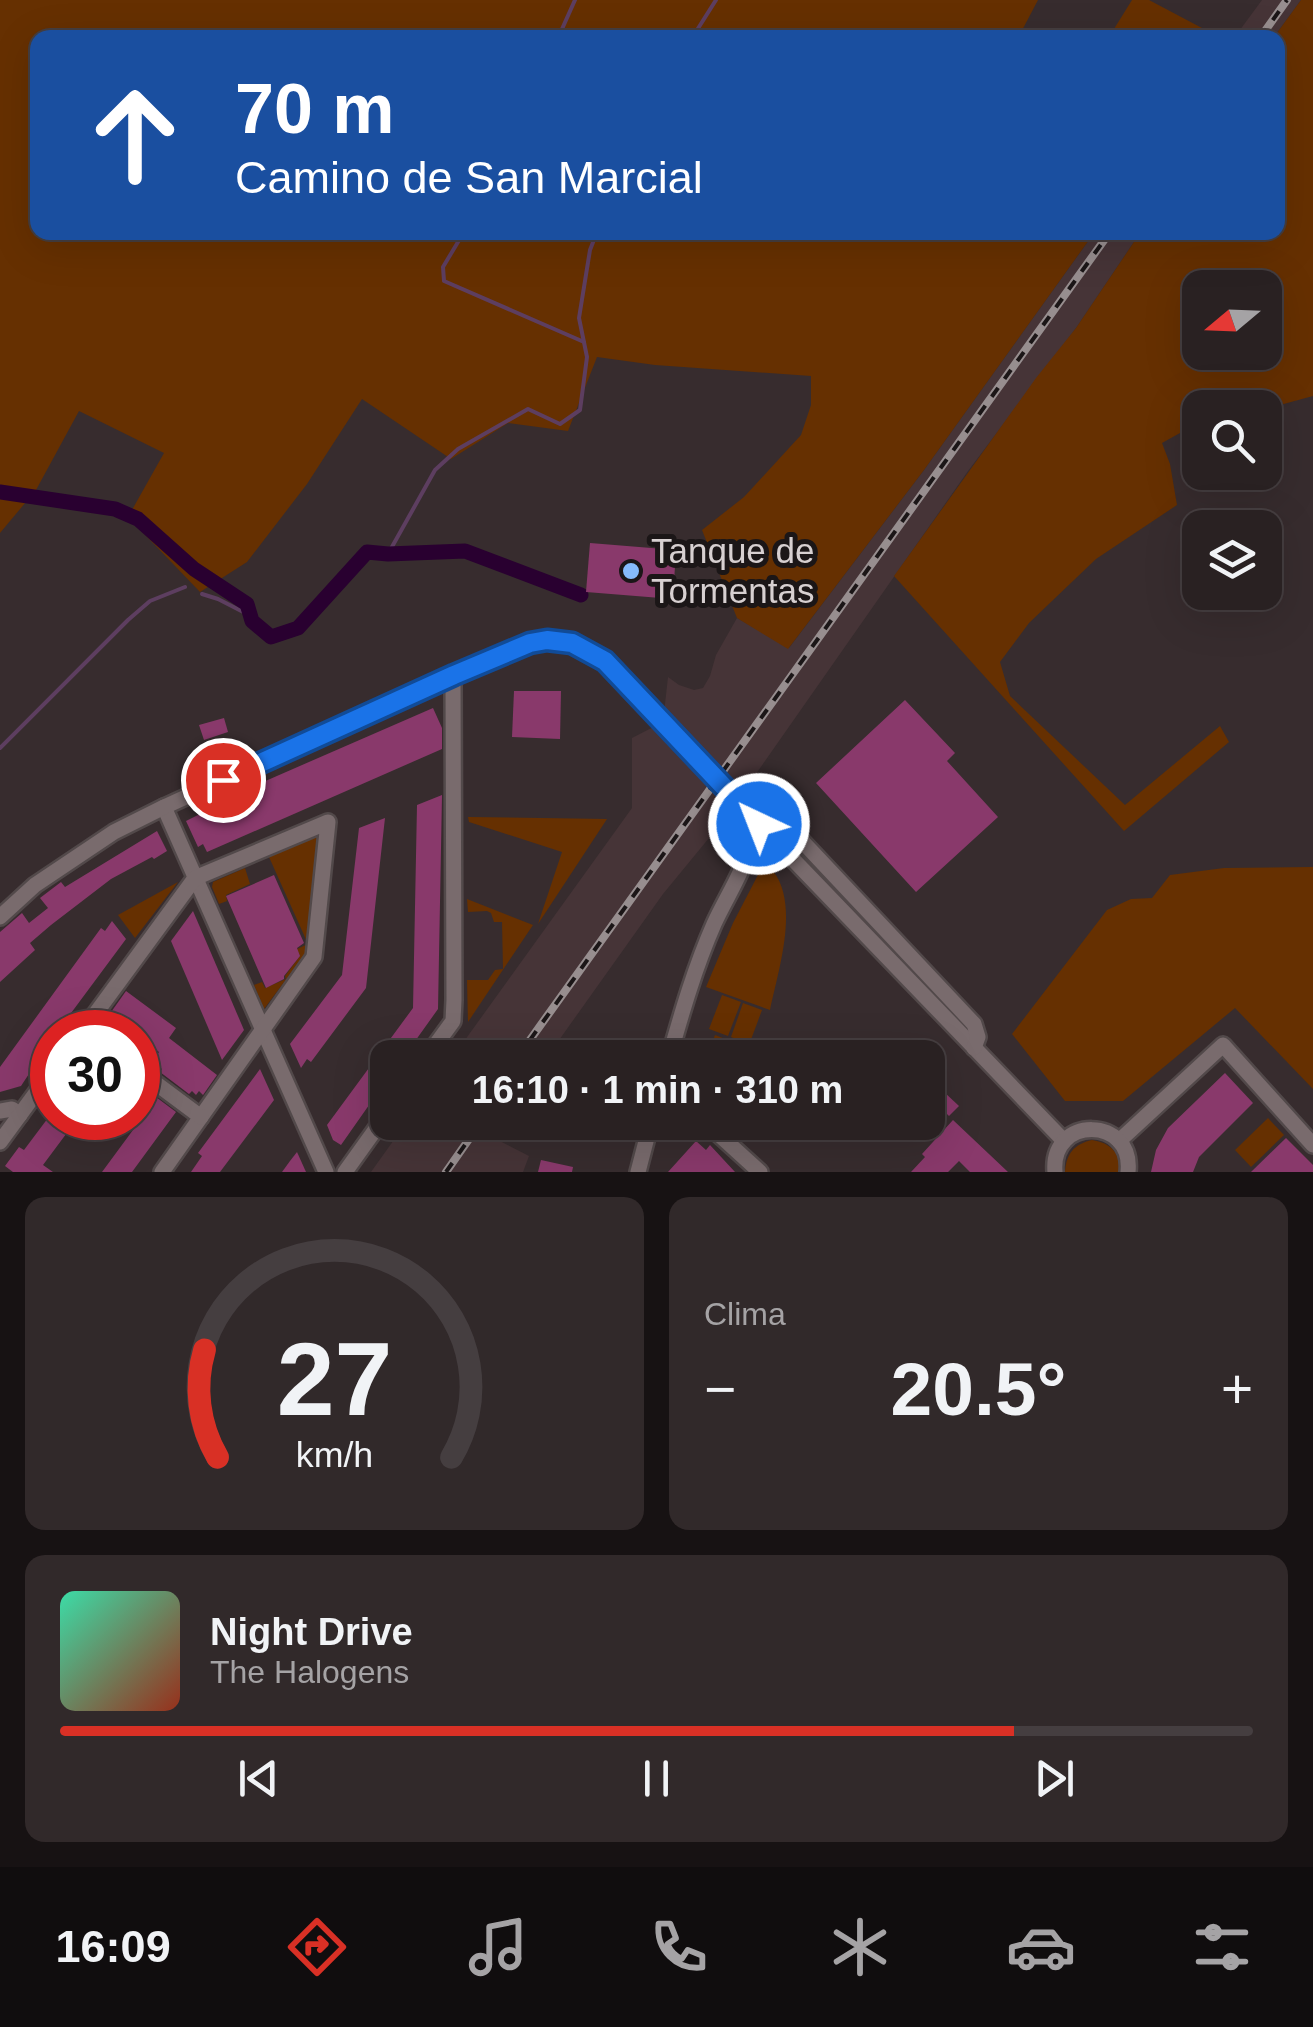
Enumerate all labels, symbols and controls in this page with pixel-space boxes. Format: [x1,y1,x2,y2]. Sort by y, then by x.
icon: ahead [70,70,200,200]
text: 70 m [235,70,395,148]
text: Camino de San Marcial [235,152,703,203]
north arrow [1182,270,1282,370]
map controls [1182,270,1282,610]
button: search [1182,390,1282,490]
button: layers [1182,510,1282,610]
place label: Tanque de Tormentas [651,531,814,610]
marker: Tanque de Tormentas [620,560,642,582]
pin [181,738,266,823]
icon: arrive [196,753,251,808]
position arrow [707,772,811,876]
speed limit sign: 30 [30,1010,160,1140]
text: 16:10 · 1 min · 310 m [472,1069,843,1111]
text: Clima [704,1296,786,1332]
text: 27 [277,1321,392,1437]
text: 20.5° [891,1347,1066,1431]
text: − [704,1358,736,1420]
text: + [1221,1358,1253,1420]
text: km/h [296,1435,373,1475]
text: Night Drive [210,1611,413,1653]
text: The Halogens [210,1654,409,1690]
icon: previous [231,1751,286,1806]
icon: pause [629,1751,684,1806]
icon: next [1027,1751,1082,1806]
icon: directions [282,1912,352,1982]
icon: music [463,1912,533,1982]
icon: phone [644,1912,714,1982]
icon: climate [825,1912,895,1982]
icon: car [1006,1912,1076,1982]
icon: filters [1187,1912,1257,1982]
text: 16:09 [56,1921,171,1972]

